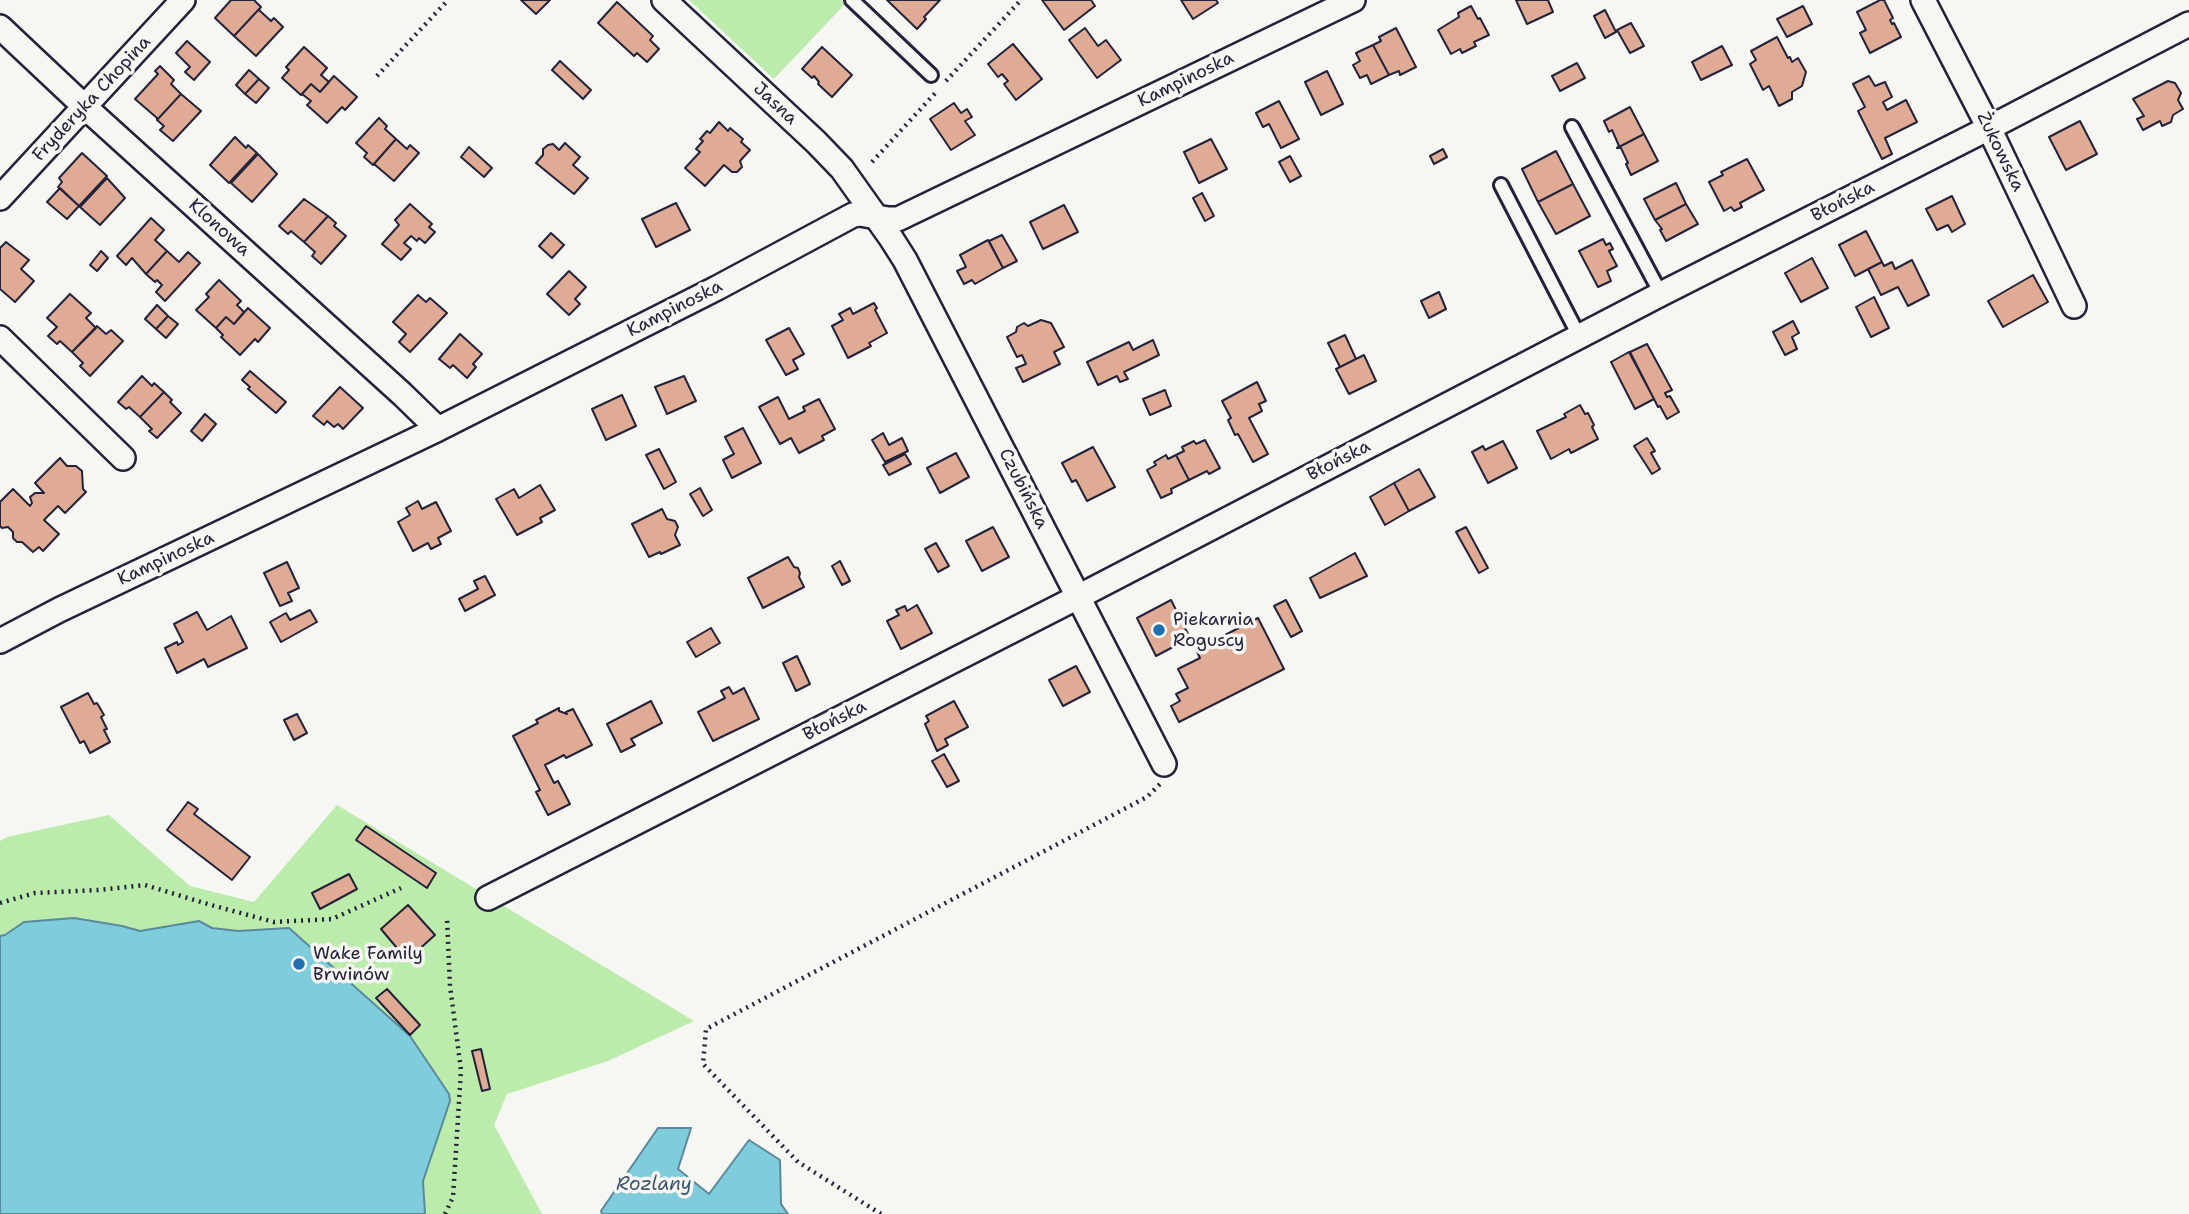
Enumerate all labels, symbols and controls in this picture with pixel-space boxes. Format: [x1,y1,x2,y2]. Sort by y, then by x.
street label: Fryderyka Chopina [28,32,156,166]
street label: Kampinoska [1135,48,1237,112]
street label: Jasna [748,78,802,130]
street label: Żukowska [1972,109,2028,195]
street label: Błońska [1808,177,1878,227]
street label: Klonowa [184,195,254,261]
street label: Kampinoska [624,276,726,342]
street label: Błońska [1304,436,1374,486]
street label: Czubińska [994,445,1052,533]
street label: Kampinoska [114,527,218,591]
place label: Piekarnia Roguscy [1173,609,1254,652]
marker: Piekarnia Roguscy [1151,622,1167,638]
street label: Błońska [800,696,870,746]
place label: Wake Family Brwinów [313,943,423,986]
marker: Wake Family Brwinów [291,956,307,972]
water label: Rozlany [616,1174,692,1196]

